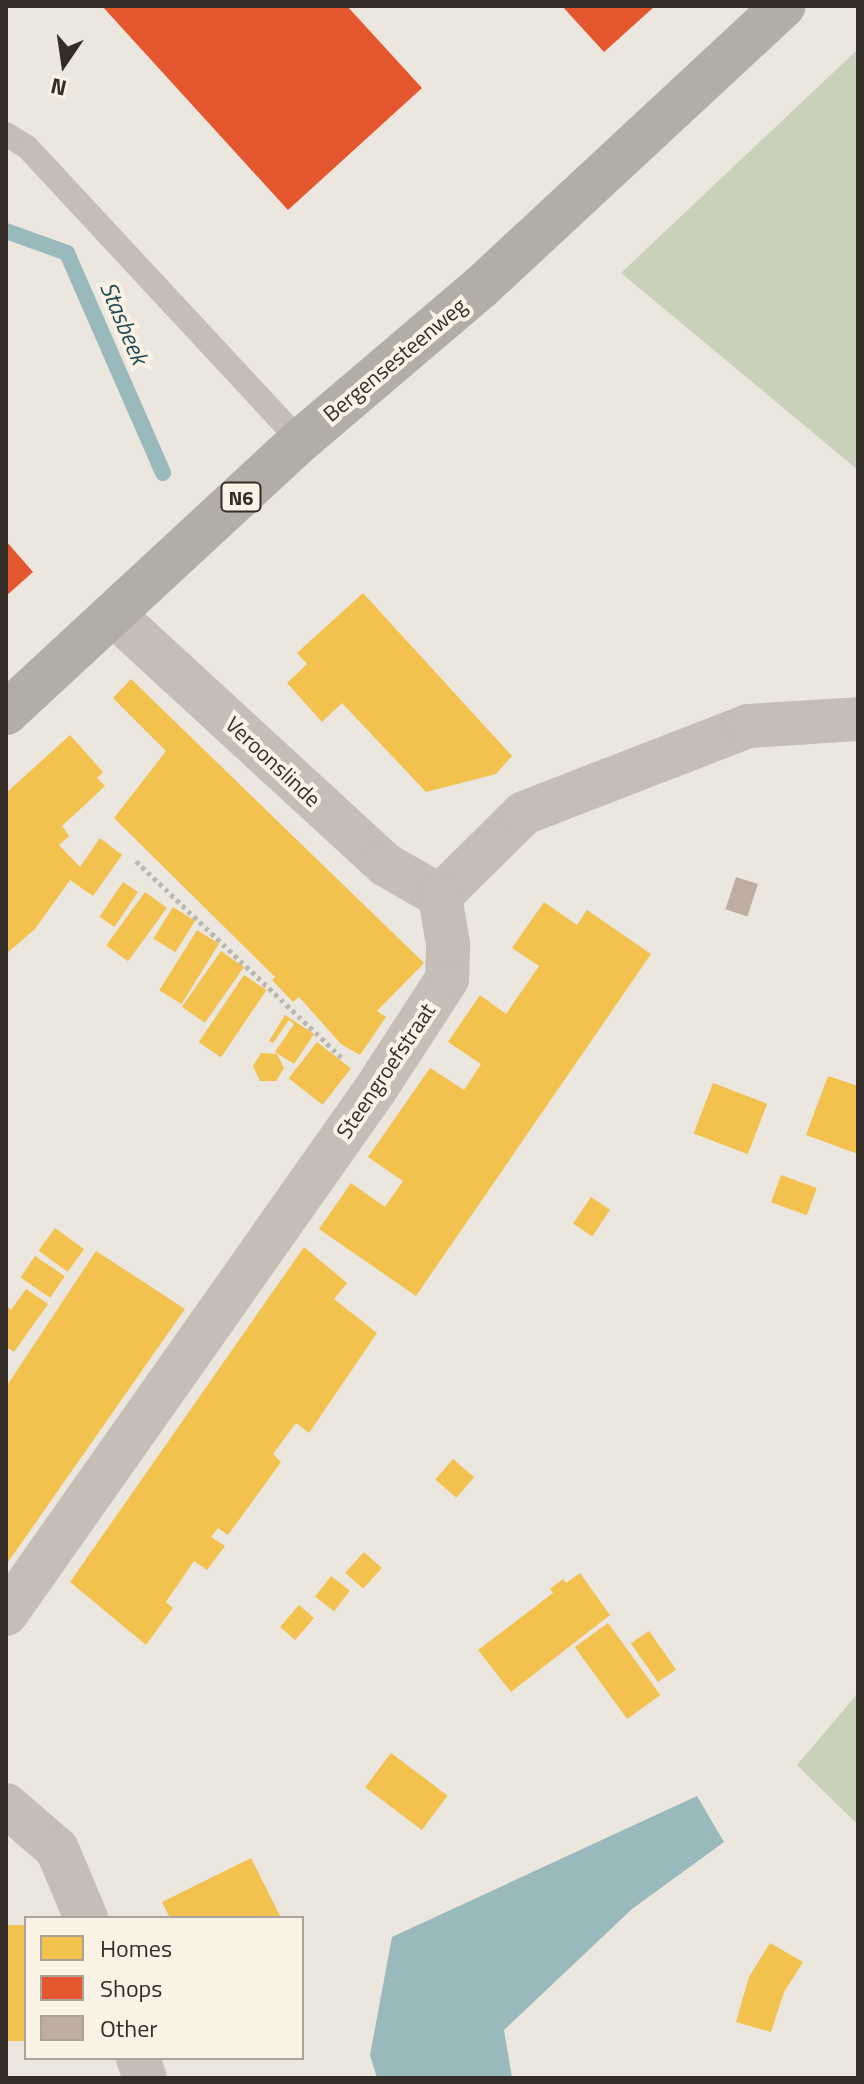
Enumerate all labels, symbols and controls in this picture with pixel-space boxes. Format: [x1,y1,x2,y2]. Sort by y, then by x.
north arrow [24,24,104,104]
text: N [47,69,70,106]
water label: Stasbeek [94,277,154,369]
street label: Bergensesteenweg [318,292,472,428]
road number: N6 [219,481,263,513]
street label: Veroonslinde [220,711,326,813]
street label: Steengroefstraat [331,998,441,1144]
legend [24,1916,304,2060]
text: Homes [100,1930,172,1966]
text: Shops [100,1970,162,2006]
text: Other [100,2010,158,2046]

